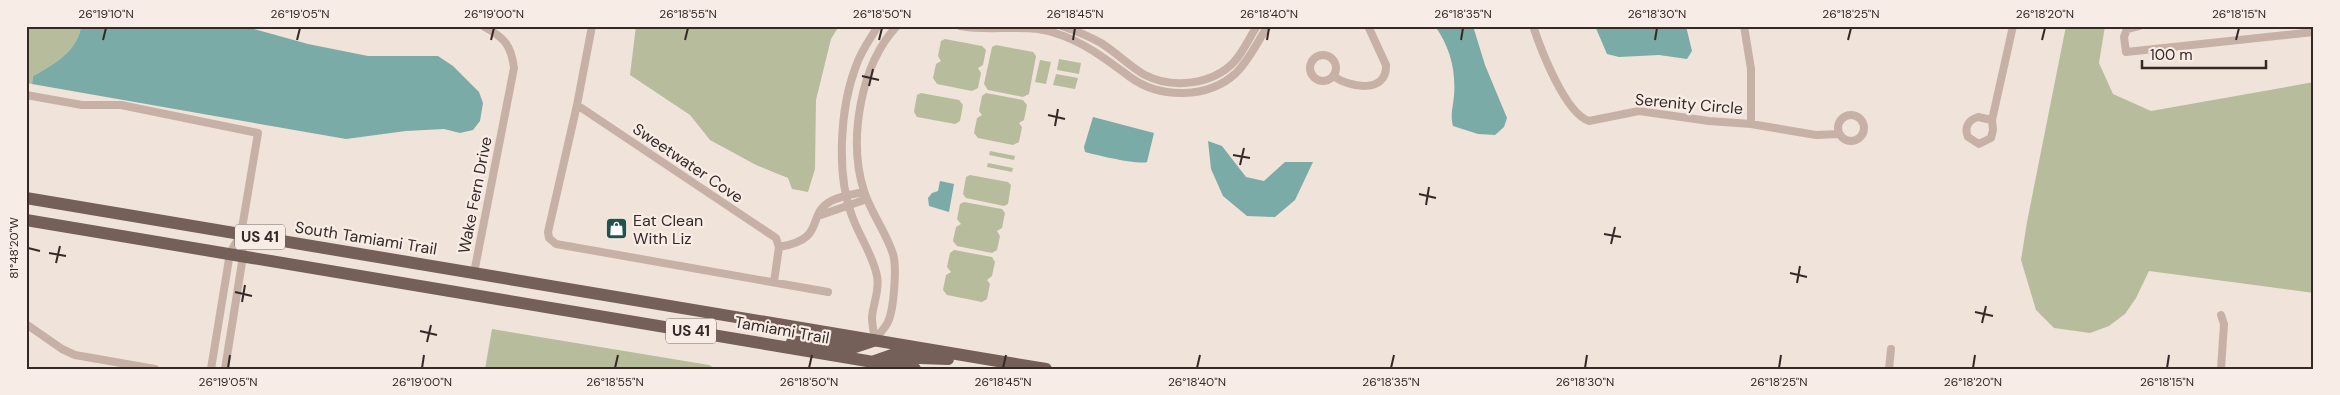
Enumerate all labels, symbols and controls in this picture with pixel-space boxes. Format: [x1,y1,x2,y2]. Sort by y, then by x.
text: 26°19'10"N [78,6,134,22]
text: 26°19'05"N [271,6,329,22]
text: 26°19'00"N [464,6,524,22]
text: 26°18'55"N [659,6,717,22]
text: 26°18'50"N [853,6,911,22]
text: 26°18'45"N [1046,6,1104,22]
text: 26°18'40"N [1240,6,1298,22]
text: 26°18'35"N [1434,6,1492,22]
text: 26°18'30"N [1628,6,1686,22]
text: 26°18'25"N [1822,6,1880,22]
text: 26°18'20"N [2016,6,2074,22]
text: 26°18'15"N [2212,6,2266,22]
scale bar [2142,38,2266,70]
text: 100 m [2150,45,2193,65]
street label: Serenity Circle [1634,89,1744,119]
street label: Sweetwater Cove [629,118,747,208]
street label: Wake Fern Drive [453,135,497,255]
place label: Eat Clean With Liz [633,210,703,249]
street label: South Tamiami Trail [294,216,438,260]
text: 81°48'20"W [6,217,22,279]
shop icon: Eat Clean With Liz [605,217,629,241]
road number: US 41 [235,224,285,250]
street label: Tamiami Trail [733,311,831,349]
road number: US 41 [666,318,716,344]
text: 26°19'05"N [199,374,257,390]
text: 26°19'00"N [392,374,452,390]
text: 26°18'55"N [586,374,644,390]
text: 26°18'50"N [780,374,838,390]
text: 26°18'45"N [974,374,1032,390]
text: 26°18'40"N [1168,374,1226,390]
text: 26°18'35"N [1362,374,1420,390]
text: 26°18'30"N [1556,374,1614,390]
text: 26°18'25"N [1750,374,1808,390]
text: 26°18'20"N [1944,374,2002,390]
text: 26°18'15"N [2140,374,2194,390]

